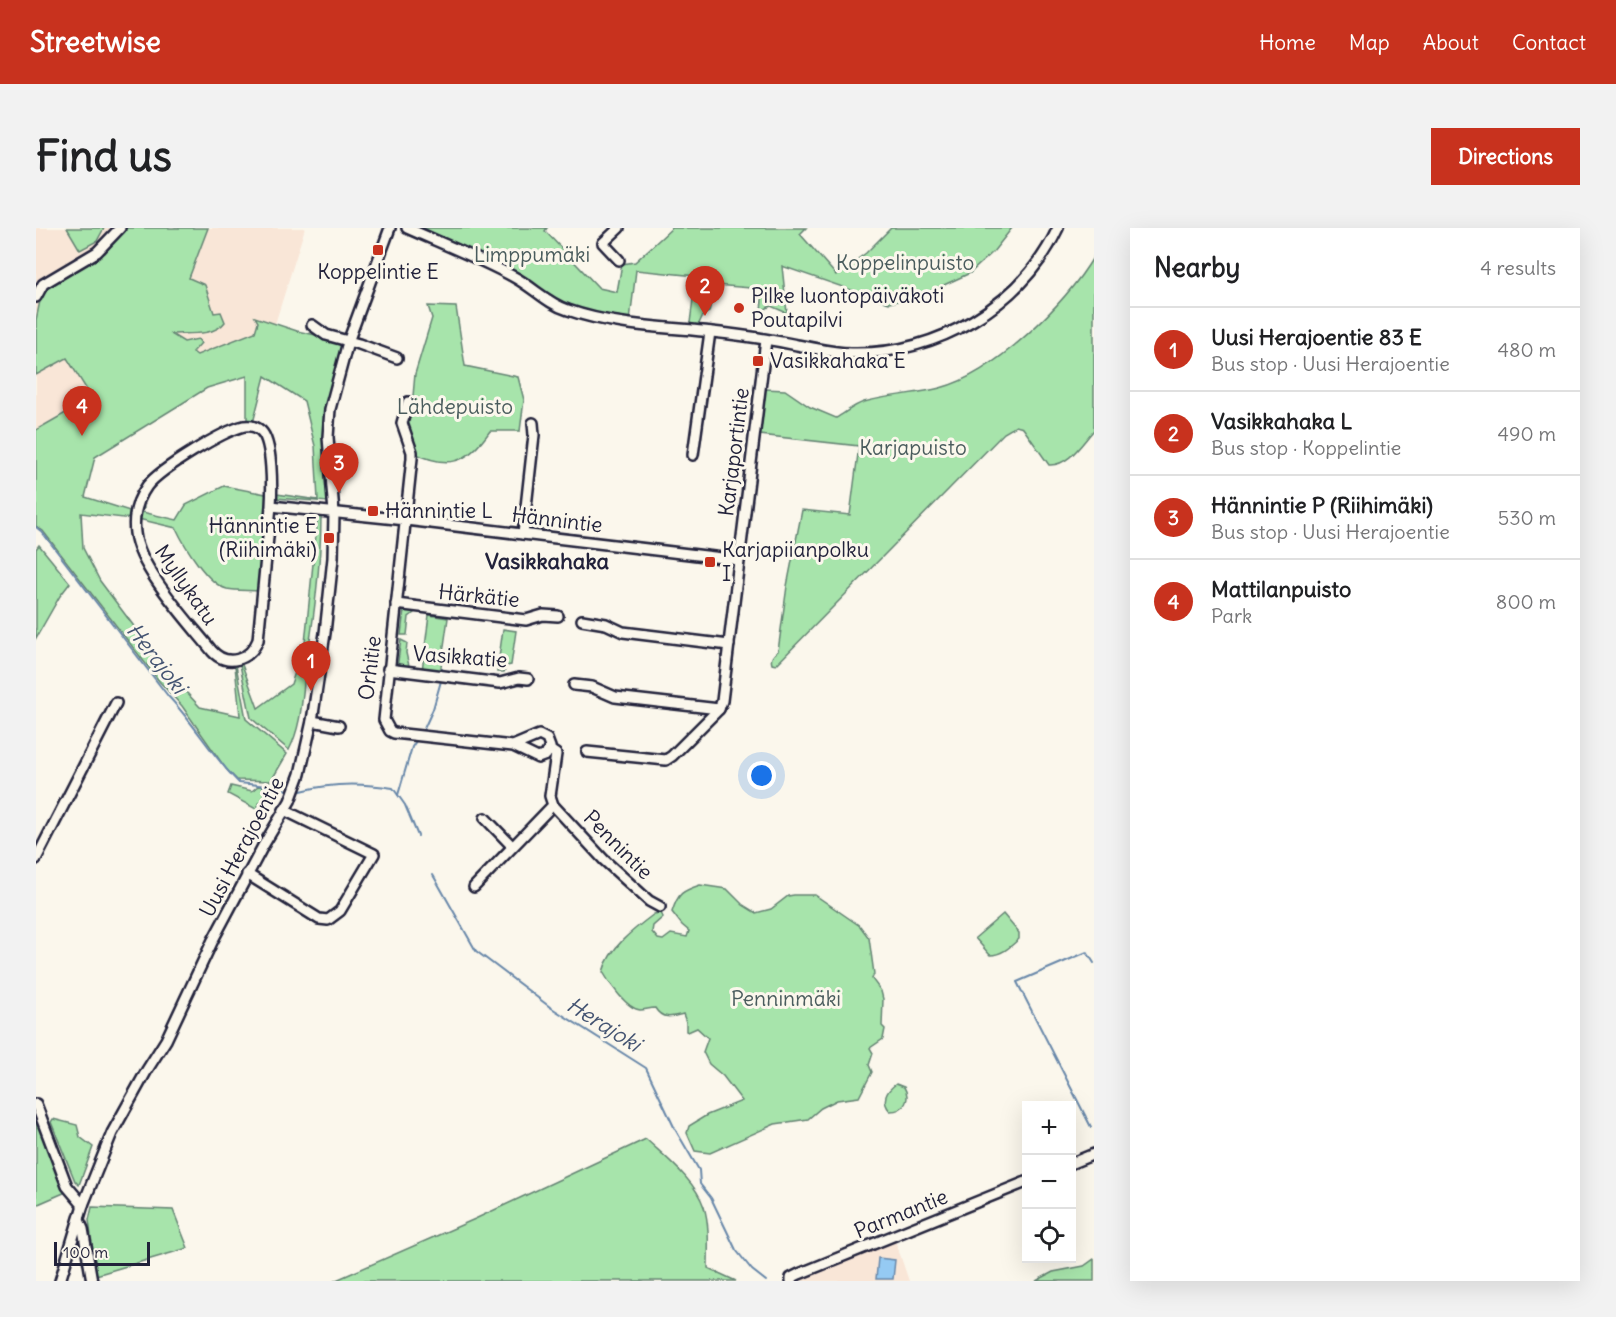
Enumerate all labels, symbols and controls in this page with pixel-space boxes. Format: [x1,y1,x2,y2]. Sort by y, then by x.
text: Streetwise [30,24,161,60]
text: Home [1259,29,1316,56]
text: Map [1349,29,1390,56]
text: About [1423,29,1479,56]
text: Contact [1512,29,1586,56]
button: Directions [1431,128,1580,185]
text: Find us [36,130,172,182]
park label: Limppumäki [474,241,590,268]
marker: Koppelintie E [371,243,385,257]
park label: Koppelinpuisto [836,249,974,276]
text: Nearby [1154,251,1240,284]
text: 4 results [1480,255,1556,280]
place label: Koppelintie E [317,258,439,285]
pin: 2 [686,266,724,316]
place label: Pilke luontopäiväkoti Poutapilvi [751,282,944,333]
marker: Pilke luontopäiväkoti Poutapilvi [732,301,746,315]
text: Uusi Herajoentie 83 E [1211,323,1422,351]
text: 1 [1170,337,1177,362]
text: 480 m [1497,337,1556,362]
place label: Vasikkahaka E [770,347,906,374]
text: Bus stop · Uusi Herajoentie [1211,351,1450,376]
marker: Vasikkahaka E [751,354,765,368]
pin: 4 [62,386,102,436]
street label: Karjaportintie [712,386,755,518]
park label: Lähdepuisto [397,393,513,420]
text: Vasikkahaka L [1211,407,1352,435]
text: 2 [1168,421,1179,446]
text: 490 m [1497,421,1556,446]
park label: Karjapuisto [859,434,967,461]
text: Bus stop · Koppelintie [1211,435,1401,460]
pin: 3 [320,444,358,493]
text: Hännintie P (Riihimäki) [1211,491,1433,519]
place label: Hännintie L [385,497,493,524]
street label: Hännintie [510,501,604,538]
marker: Hännintie L [366,504,380,518]
text: 3 [1168,505,1179,530]
text: 530 m [1498,505,1556,530]
place label: Hännintie E (Riihimäki) [208,512,317,563]
text: Bus stop · Uusi Herajoentie [1211,519,1450,544]
marker: Hännintie E (Riihimäki) [322,531,336,545]
place label: Karjapiianpolku I [722,536,869,587]
street label: Myllykatu [149,539,224,630]
district label: Vasikkahaka [485,547,609,575]
marker: Karjapiianpolku I [703,555,717,569]
text: Mattilanpuisto [1211,575,1351,603]
street label: Härkätie [437,578,521,613]
text: 4 [1168,589,1179,614]
text: 800 m [1496,589,1556,614]
text: Park [1211,603,1252,628]
water label: Herajoki [121,617,195,701]
street label: Orhitie [352,634,387,702]
street label: Vasikkatie [412,640,508,673]
pin: 1 [292,642,330,691]
your location [747,761,776,790]
street label: Uusi Herajoentie [193,772,290,922]
street label: Pennintie [578,804,659,885]
park label: Penninmäki [731,985,841,1012]
water label: Herajoki [562,990,649,1059]
map controls [1022,1101,1076,1263]
button: + [1022,1101,1076,1155]
button: − [1022,1155,1076,1209]
street label: Parmantie [850,1183,951,1244]
button: locate [1022,1209,1076,1263]
scale bar [54,1239,150,1266]
text: 100 m [63,1242,108,1262]

